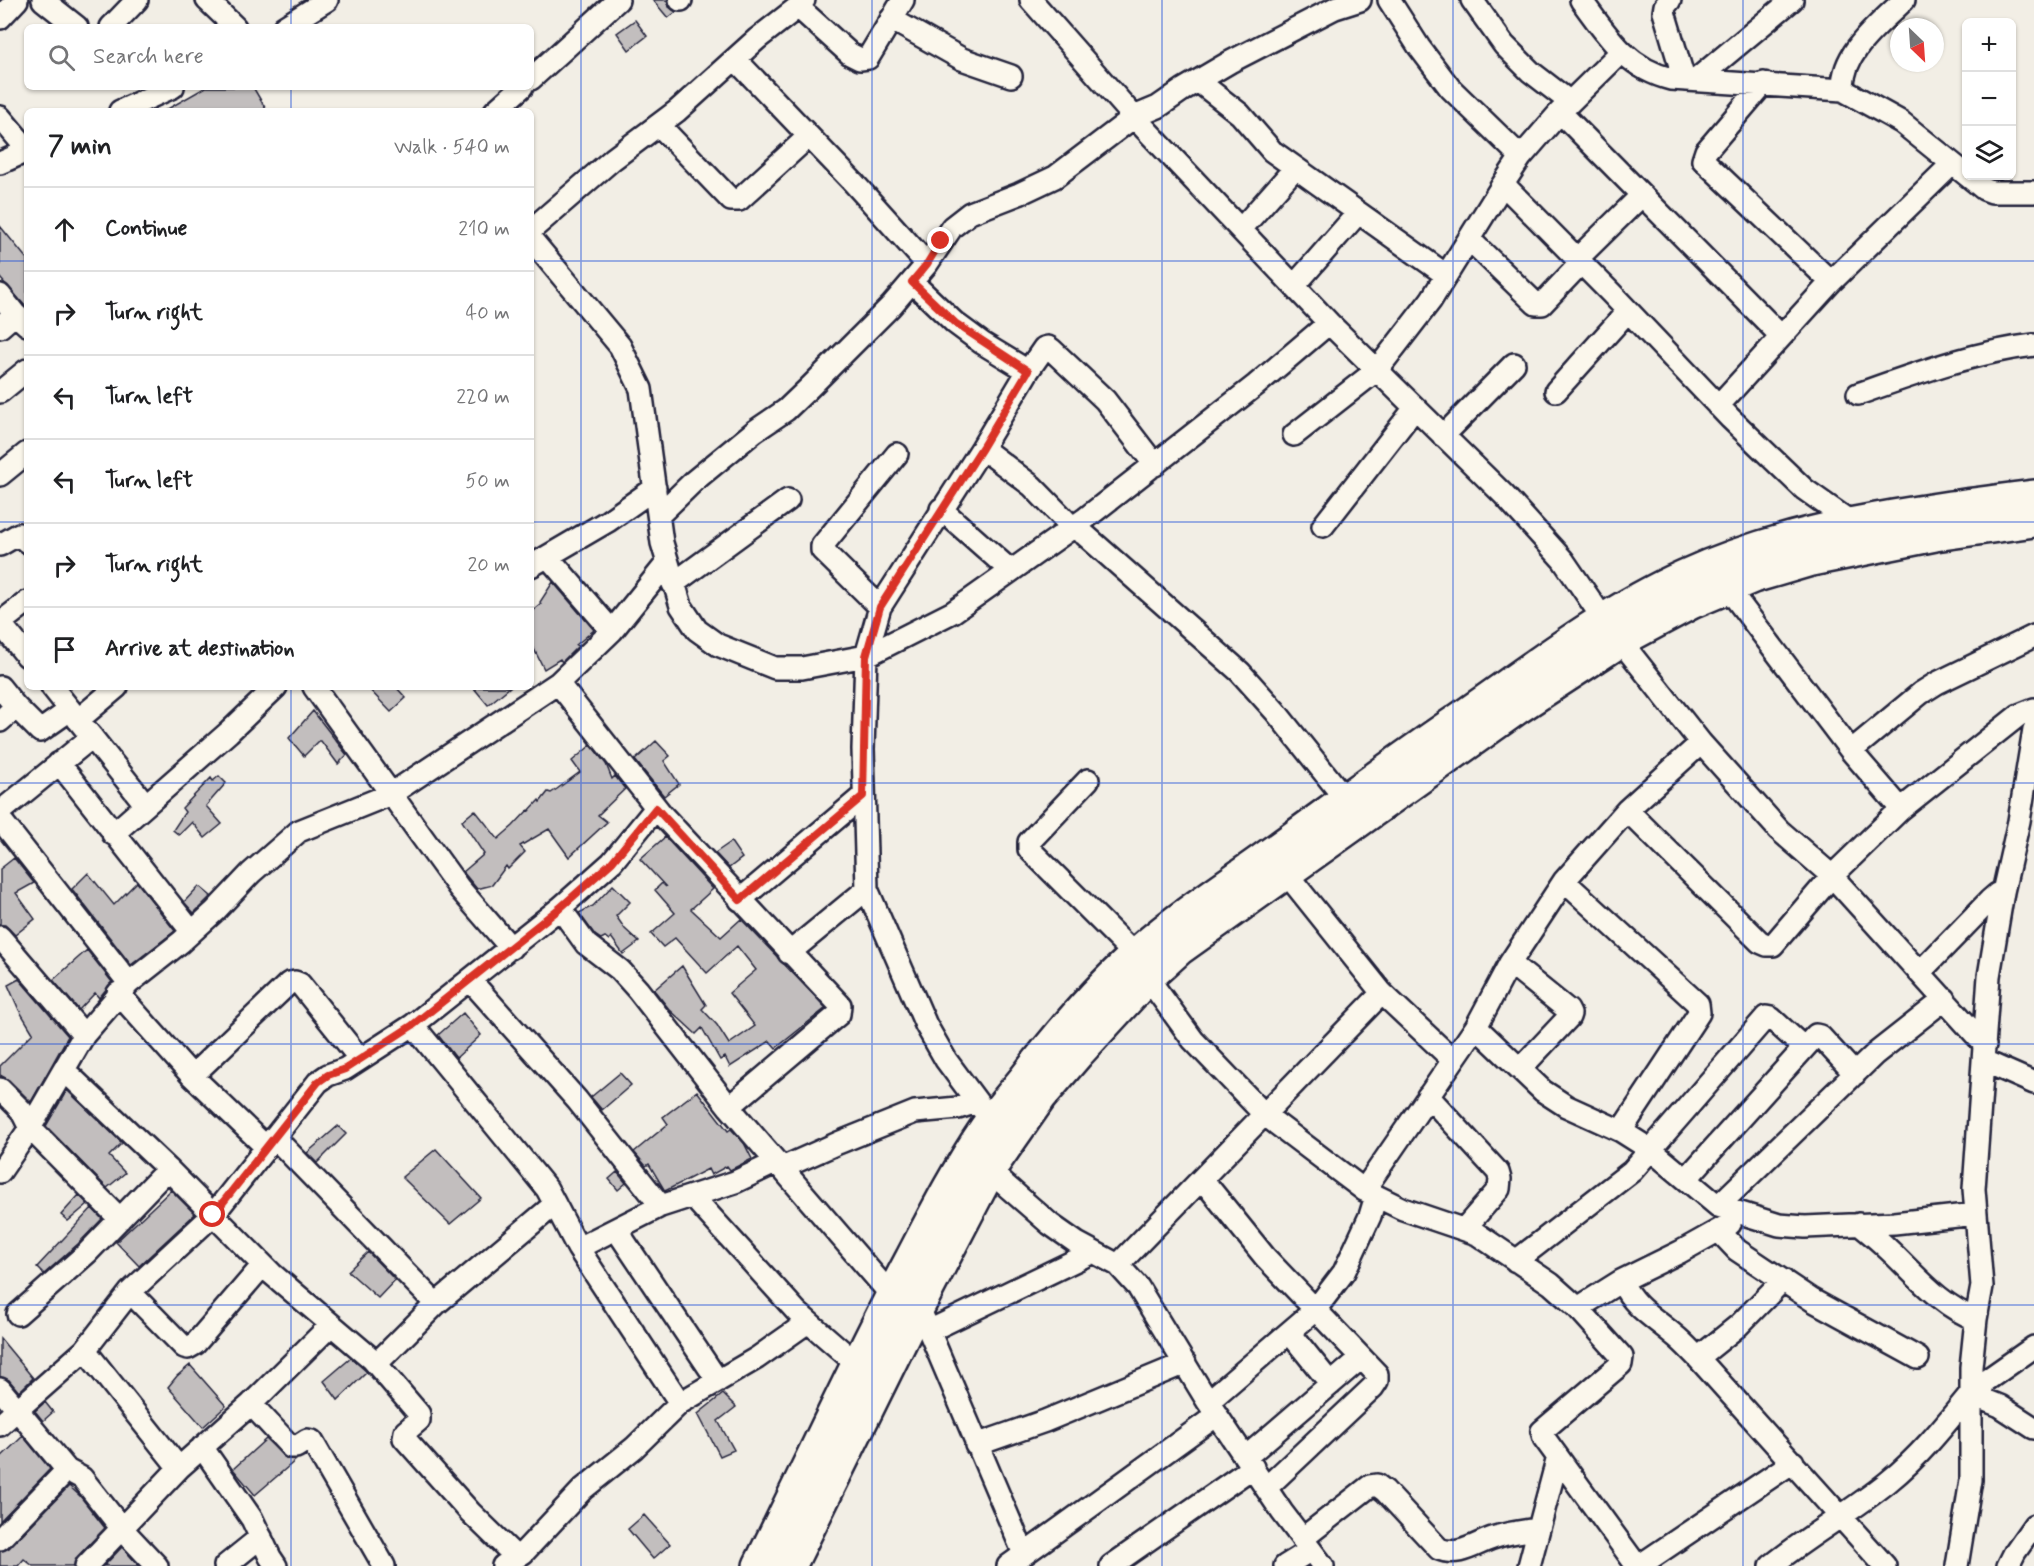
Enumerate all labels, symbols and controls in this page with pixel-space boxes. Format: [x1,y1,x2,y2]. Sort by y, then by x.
north arrow [1890,18,1944,72]
map controls [1962,18,2016,180]
button: + [1962,18,2016,72]
search box [24,24,534,90]
icon: search [45,41,78,74]
text: Search here [93,43,204,71]
button: − [1962,72,2016,126]
button: layers [1962,126,2016,180]
text: 7 min [48,130,112,164]
text: Walk · 540 m [394,134,510,161]
icon: ahead [48,213,81,246]
text: Continue [105,215,187,243]
text: 210 m [458,216,510,243]
route end [927,227,953,253]
icon: right [48,297,81,330]
text: Turn right [105,299,203,327]
text: 40 m [466,300,510,327]
icon: left [48,381,81,414]
text: Turn left [105,383,193,411]
text: 220 m [456,384,510,411]
icon: left [48,465,81,498]
text: Turn left [105,467,193,495]
text: 50 m [465,468,510,495]
icon: right [48,549,81,582]
text: Turn right [105,551,203,579]
text: 20 m [467,552,510,579]
icon: arrive [48,633,81,666]
text: Arrive at destination [105,635,295,663]
route start [199,1201,225,1227]

